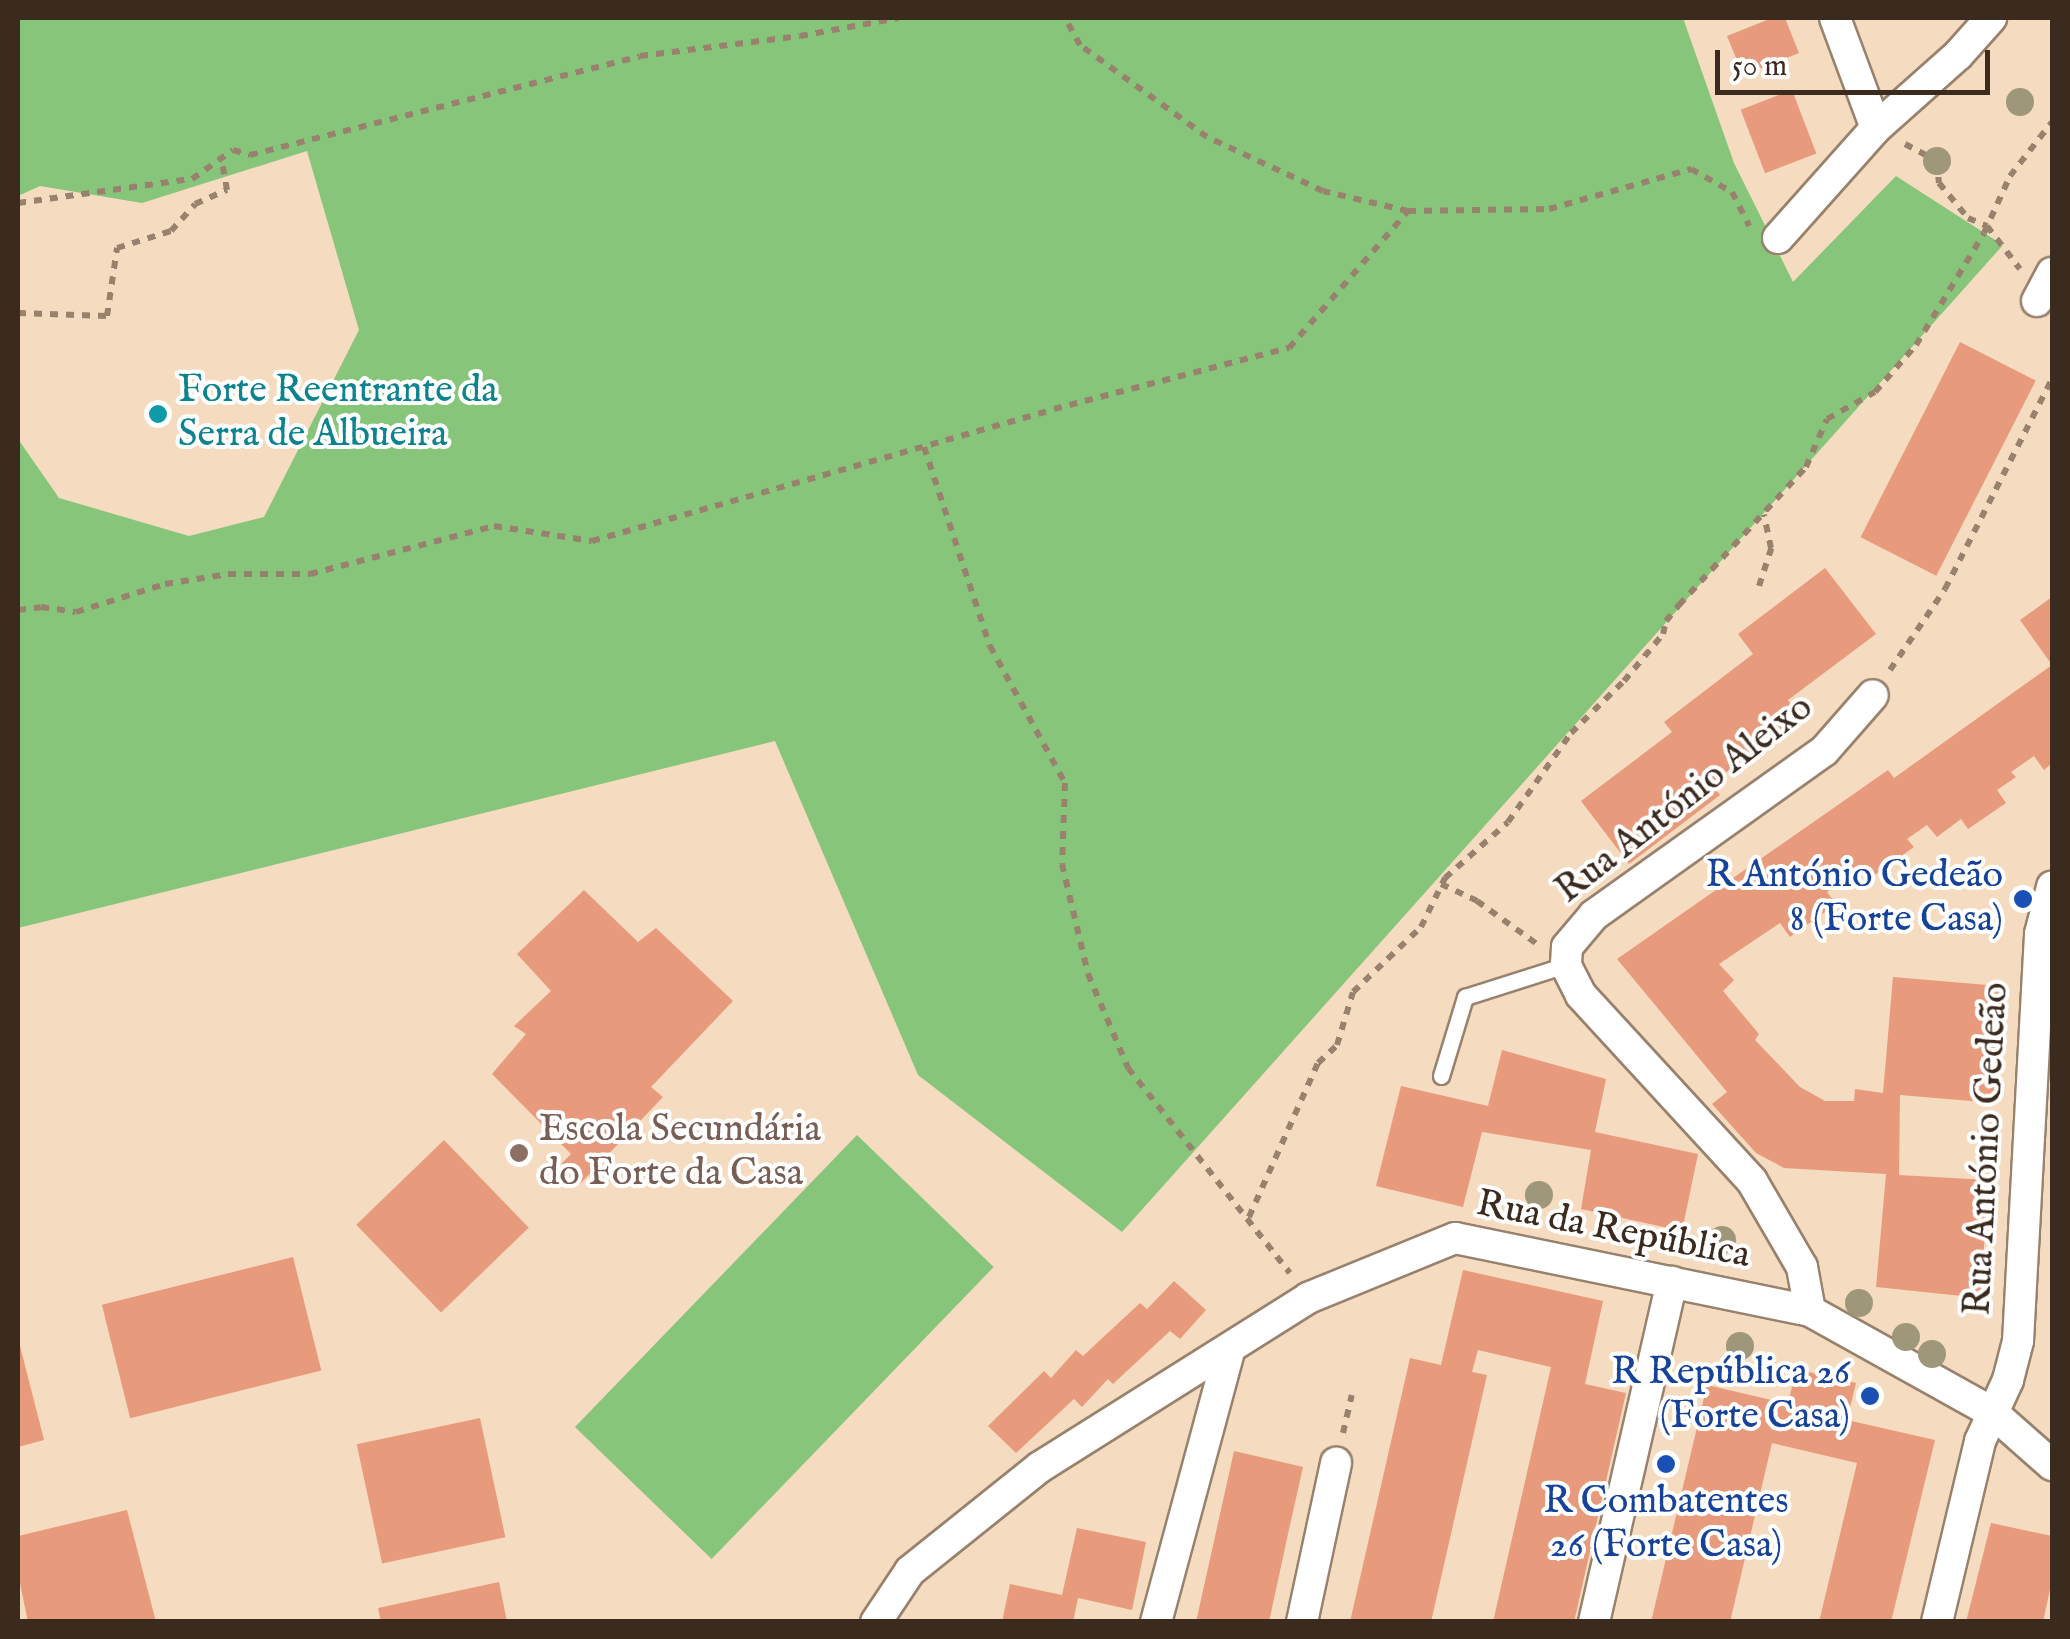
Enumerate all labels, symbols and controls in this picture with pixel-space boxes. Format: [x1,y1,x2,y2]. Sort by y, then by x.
scale bar [1720,30,1995,92]
text: 50 m [1732,48,1787,86]
place label: Forte Reentrante da Serra de Albueira [178,369,498,458]
marker: Forte Reentrante da Serra de Albueira [147,403,169,425]
street label: Rua António Aleixo [1548,686,1822,914]
place label: R António Gedeão 8 (Forte Casa) [1706,854,2003,944]
marker: R António Gedeão 8 (Forte Casa) [2012,888,2034,910]
street label: Rua António Gedeão [1957,981,2019,1317]
place label: Escola Secundária do Forte da Casa [539,1108,821,1198]
marker: Escola Secundária do Forte da Casa [508,1142,530,1164]
street label: Rua da República [1472,1182,1754,1280]
place label: R República 26 (Forte Casa) [1611,1351,1850,1440]
marker: R República 26 (Forte Casa) [1859,1385,1881,1407]
marker: R Combatentes 26 (Forte Casa) [1655,1453,1677,1475]
place label: R Combatentes 26 (Forte Casa) [1543,1480,1789,1570]

